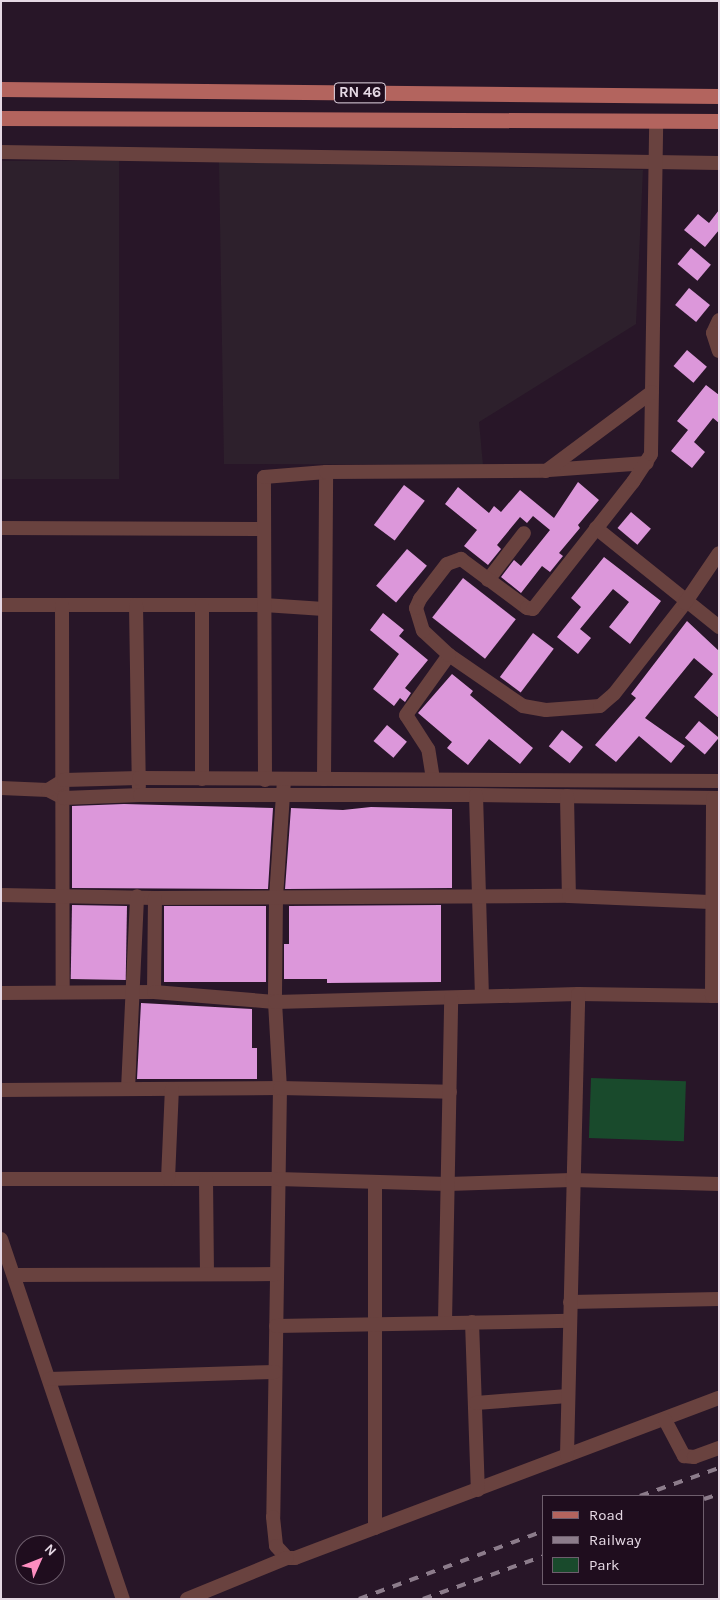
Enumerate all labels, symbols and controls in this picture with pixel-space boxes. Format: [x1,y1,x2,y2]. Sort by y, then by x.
road number: RN 46 [334,80,386,106]
legend [542,1495,705,1585]
text: Road [589,1506,624,1524]
text: Railway [589,1531,641,1549]
north arrow [15,1535,65,1585]
text: N [41,1540,60,1559]
text: Park [589,1556,619,1574]

